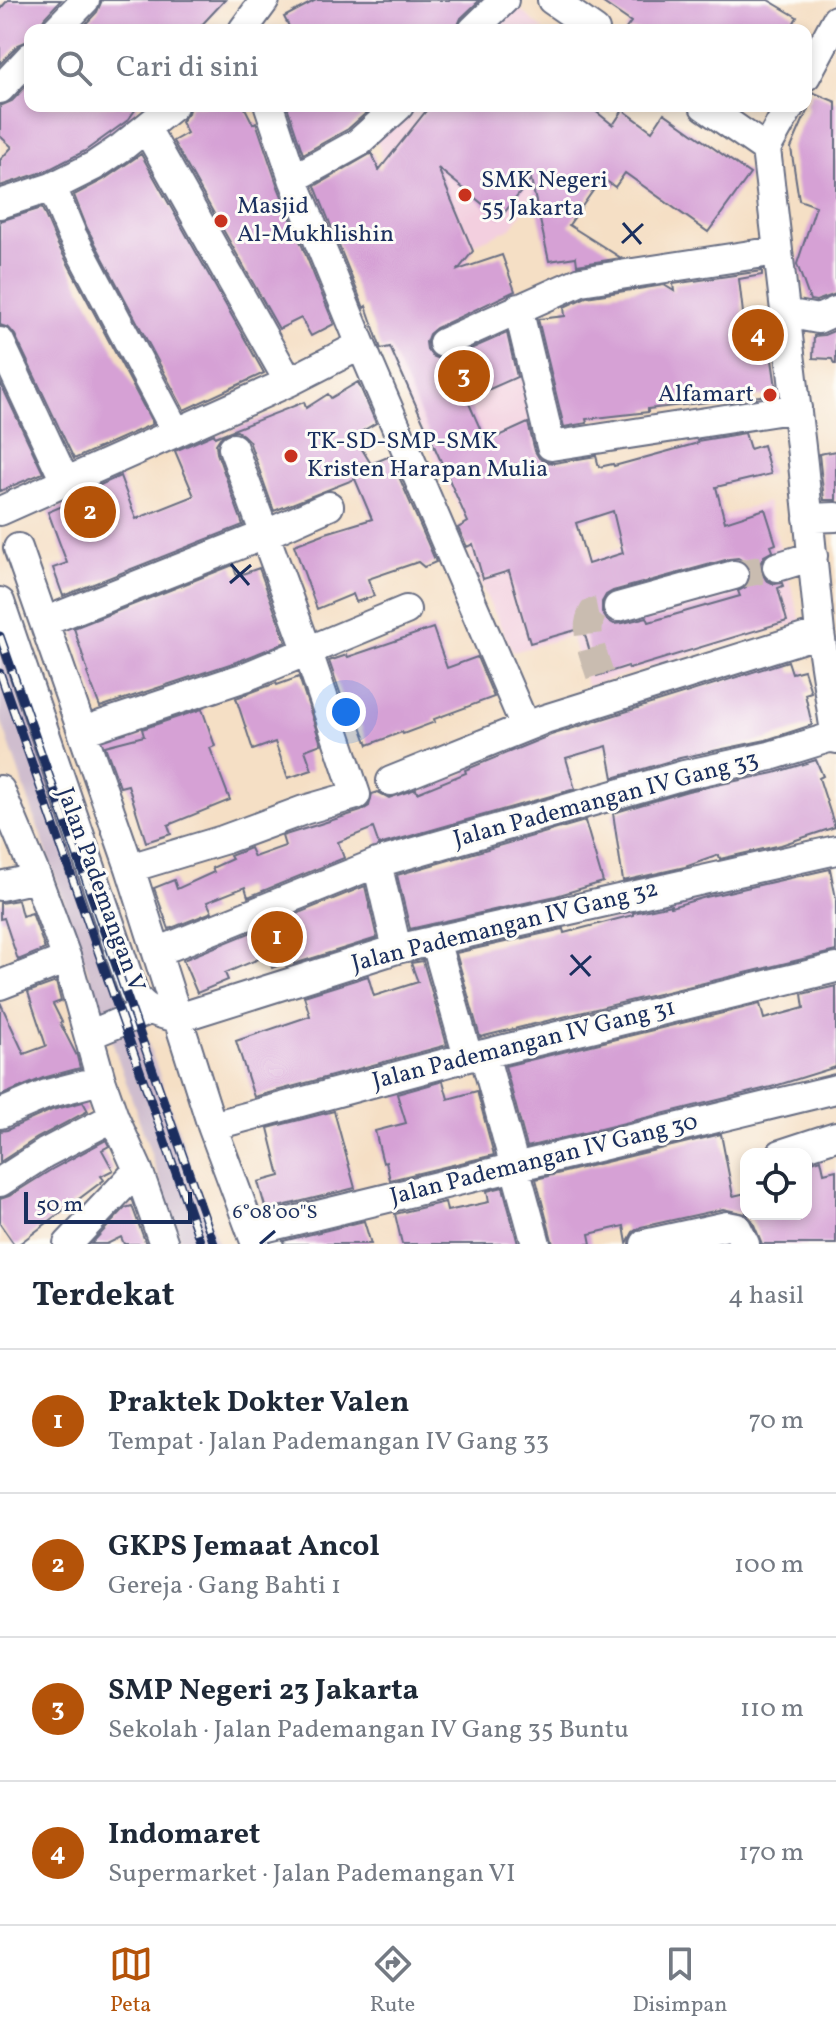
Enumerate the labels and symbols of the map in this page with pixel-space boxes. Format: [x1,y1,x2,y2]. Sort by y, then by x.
place label: SMK Negeri 55 Jakarta [481,164,608,226]
marker: SMK Negeri 55 Jakarta [456,186,474,204]
place label: Masjid Al-Mukhlishin [237,190,394,252]
marker: Masjid Al-Mukhlishin [212,212,230,230]
pin: 4 [732,305,784,365]
pin: 3 [438,346,490,406]
place label: Alfamart [658,378,754,412]
marker: Alfamart [761,386,779,404]
place label: TK-SD-SMP-SMK Kristen Harapan Mulia [307,425,548,487]
marker: TK-SD-SMP-SMK Kristen Harapan Mulia [282,447,300,465]
pin: 2 [64,482,116,542]
your location [326,692,366,732]
street label: Jalan Pademangan IV Gang 33 [450,743,762,857]
street label: Jalan Pademangan V [47,783,153,997]
street label: Jalan Pademangan IV Gang 32 [348,872,662,982]
pin: 1 [251,907,303,967]
street label: Jalan Pademangan IV Gang 31 [369,991,679,1099]
street label: Jalan Pademangan IV Gang 30 [387,1105,701,1215]
scale bar [24,1188,192,1224]
text: 6°08'00"S [232,1199,318,1227]

